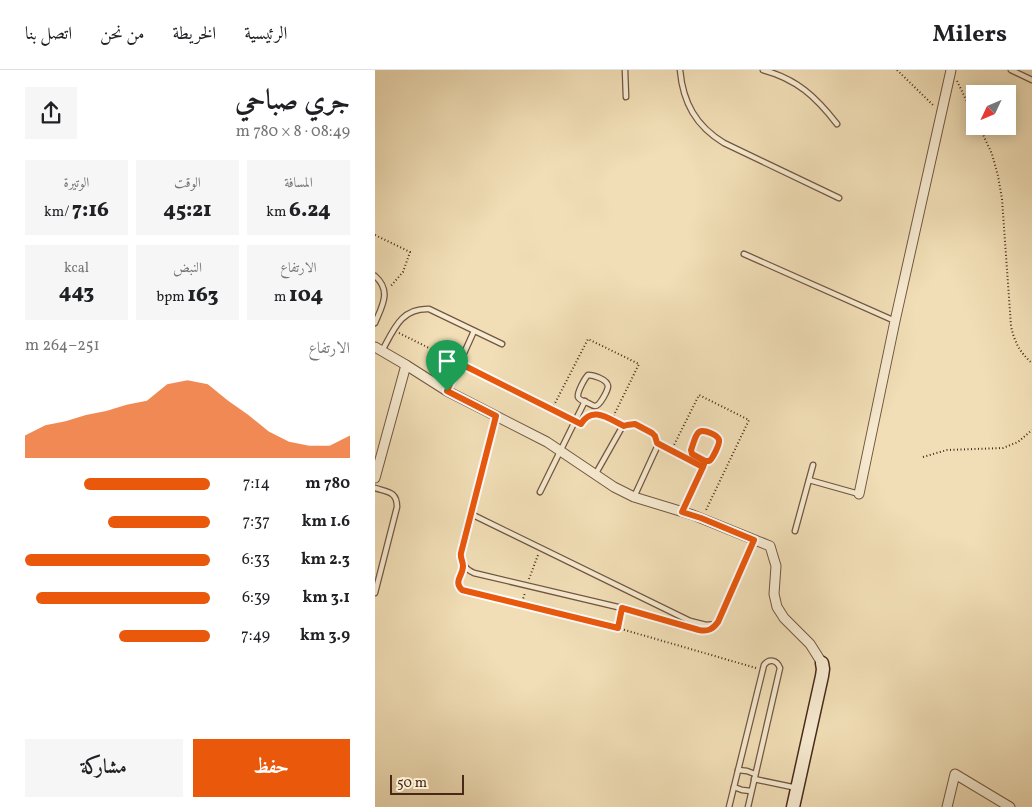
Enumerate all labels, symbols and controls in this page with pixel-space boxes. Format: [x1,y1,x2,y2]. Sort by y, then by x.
text: Milers [932,18,1007,52]
text: اتصل بنا [25,22,72,47]
text: من نحن [100,22,144,47]
text: الخريطة [172,22,216,47]
text: الرئيسية [244,22,287,47]
text: جري صباحي [235,82,350,121]
north arrow [966,85,1016,135]
map controls [966,85,1016,135]
button: share [25,87,77,139]
text: 08:49 · 8 × 780 m [236,121,350,143]
text: الوتيرة [64,174,89,193]
text: الوقت [174,174,201,193]
text: المسافة [284,174,313,193]
text: 7:16 [72,196,109,225]
text: 45:21 [163,196,212,225]
text: 6.24 [289,196,331,225]
text: /km [44,203,72,222]
text: km [266,203,289,222]
text: kcal [64,259,89,278]
text: النبض [173,259,202,278]
text: الارتفاع [280,259,317,278]
text: 443 [59,278,94,307]
text: 163 [187,281,218,310]
text: 104 [289,281,323,310]
text: bpm [157,288,187,307]
text: m [274,288,289,307]
text: 251–264 m [25,335,100,357]
text: الارتفاع [308,338,350,360]
pin [426,340,468,391]
icon: arrive [433,347,461,375]
text: 7:14 [243,473,270,495]
text: 780 m [305,473,350,495]
text: 7:37 [242,511,270,533]
text: 1.6 km [302,511,350,533]
text: 6:33 [242,549,270,571]
text: 2.3 km [301,549,350,571]
text: 6:39 [242,587,270,609]
text: 3.1 km [302,587,350,609]
text: 7:49 [241,625,270,647]
text: 3.9 km [300,625,350,647]
button: مشاركة [25,739,183,797]
button: حفظ [193,739,350,797]
scale bar [390,772,464,795]
text: 50 m [397,774,427,793]

